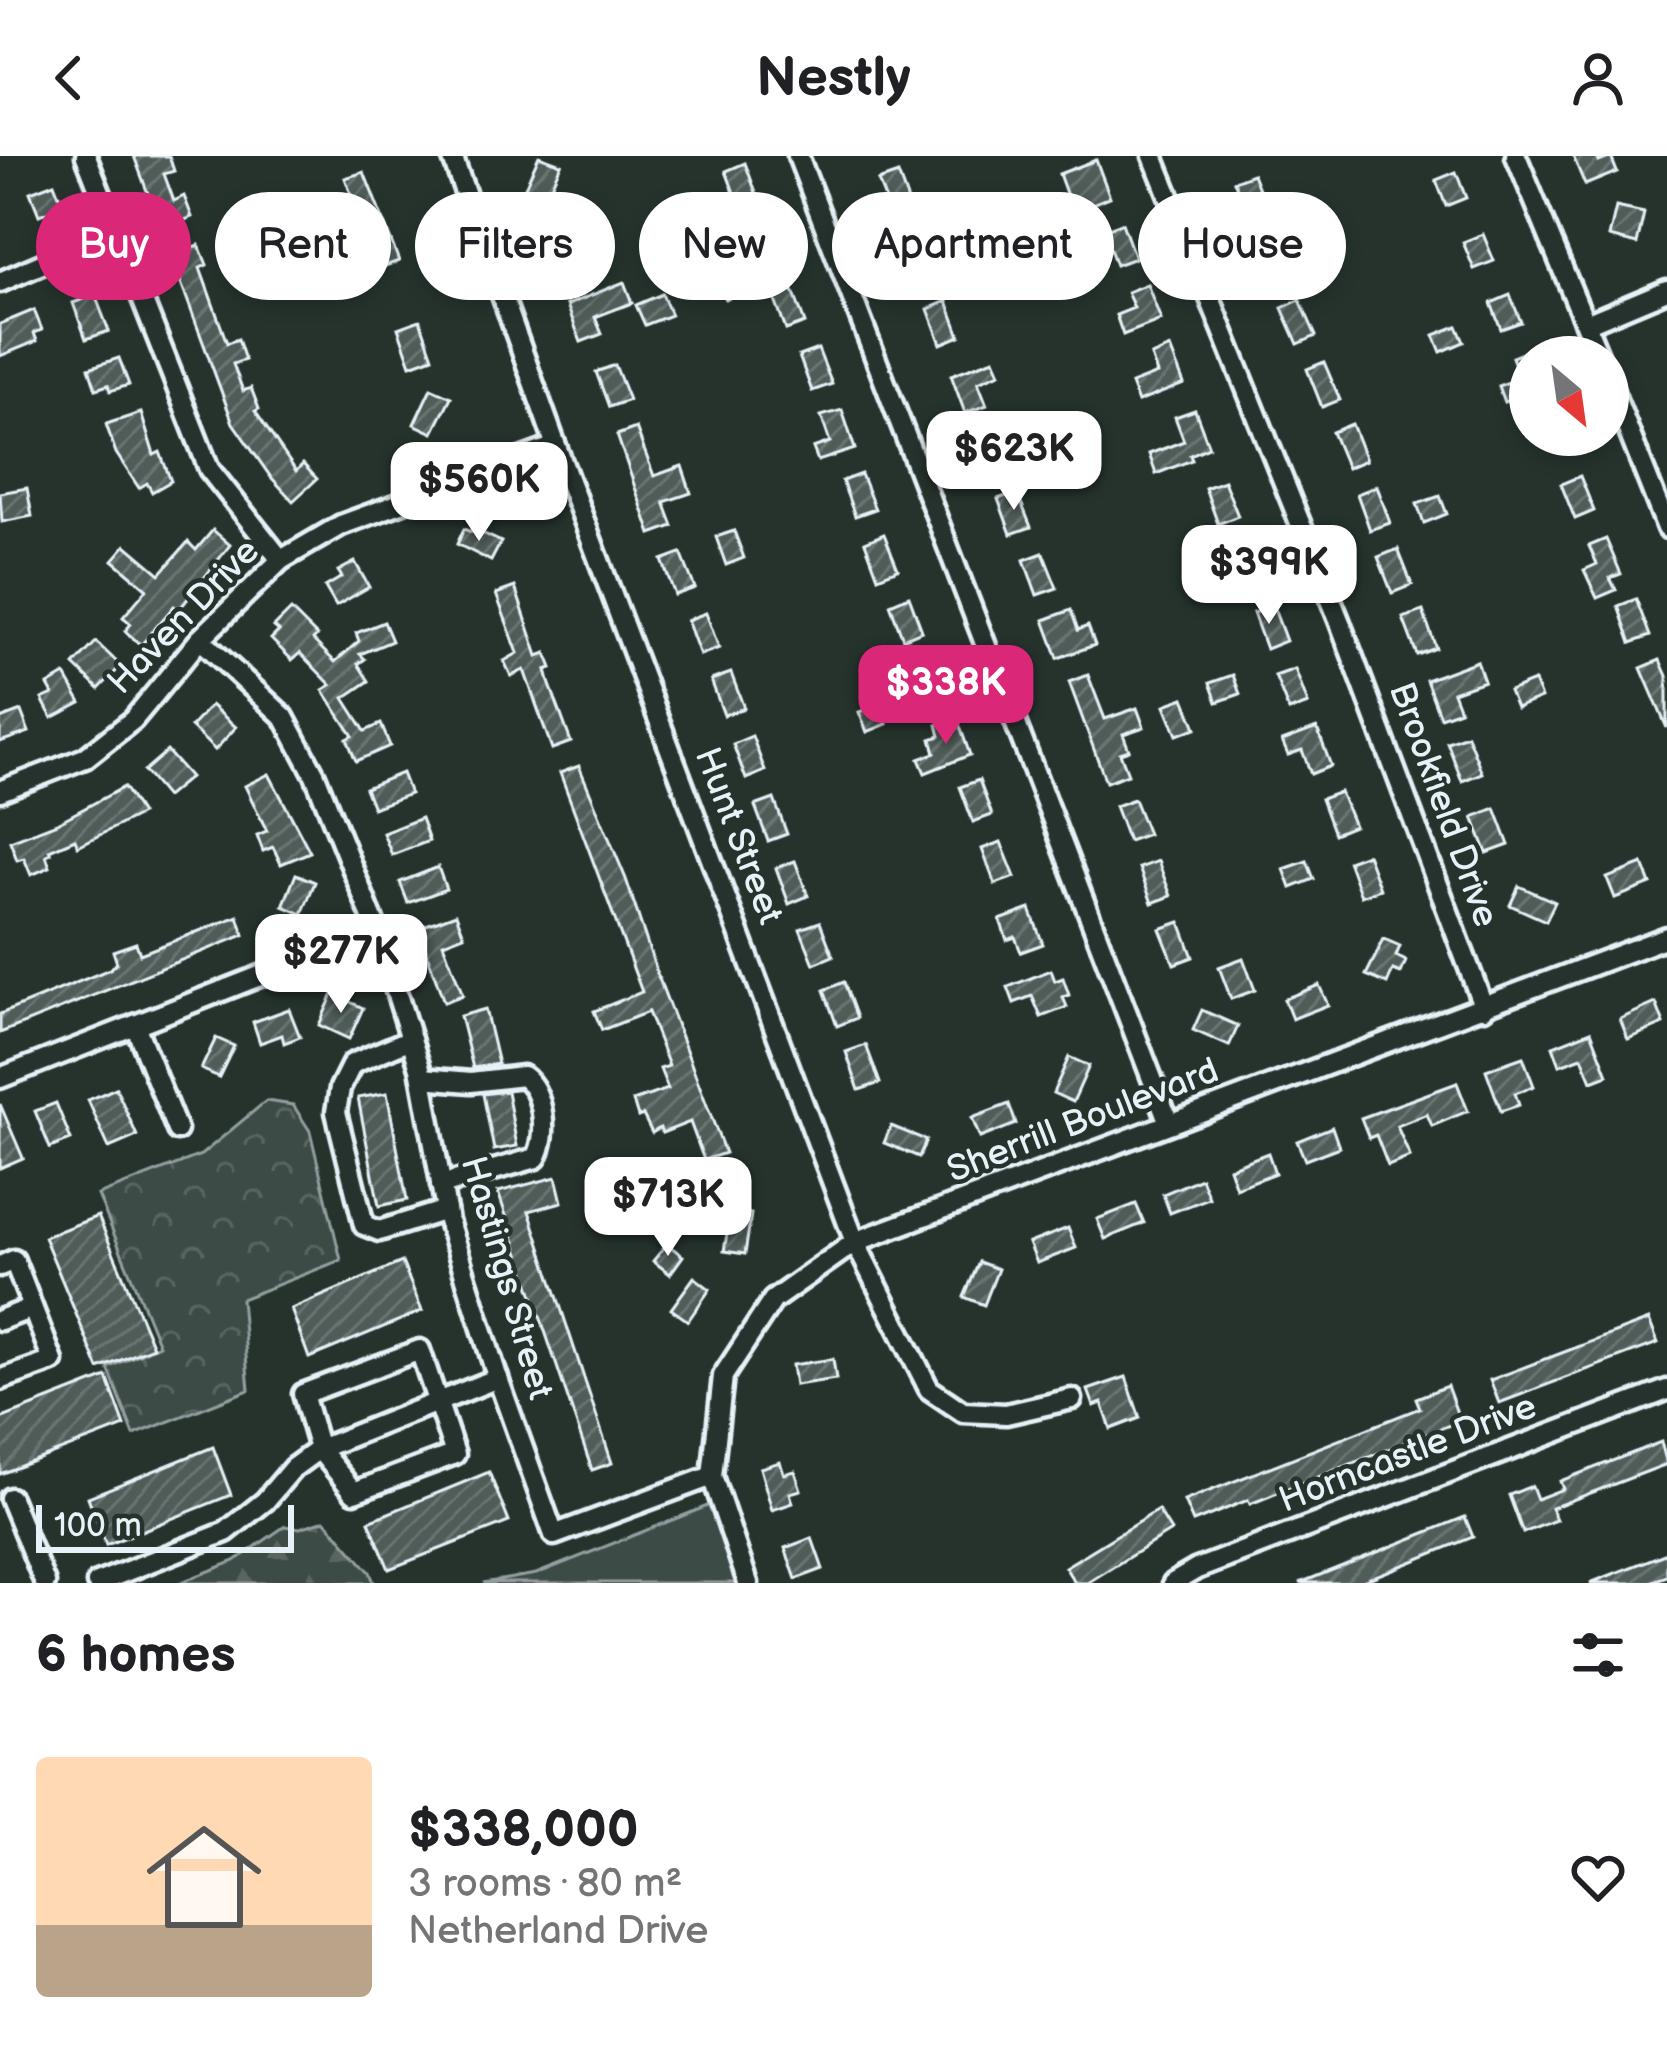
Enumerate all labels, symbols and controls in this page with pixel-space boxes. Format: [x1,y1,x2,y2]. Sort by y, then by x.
icon: back [36,45,102,111]
icon: person [1565,45,1631,111]
text: Nestly [756,46,911,111]
chip: Buy [36,192,191,300]
chip: Rent [215,192,391,300]
chip: Filters [415,192,615,300]
chip: New [639,192,808,300]
chip: Apartment [832,192,1114,300]
chip: House [1138,192,1346,300]
north arrow [1509,336,1629,456]
map controls [1509,336,1629,456]
pin: $623K [930,411,1098,513]
text: $623K [953,426,1075,473]
pin: $560K [395,442,563,544]
text: $560K [418,457,540,504]
pin: $399K [1185,525,1353,627]
street label: Haven Drive [99,530,269,704]
text: $399K [1209,540,1329,587]
pin: $338K [862,645,1030,747]
text: $338K [885,660,1007,707]
street label: Brookfield Drive [1379,677,1507,933]
street label: Hunt Street [685,742,791,930]
pin: $277K [257,914,425,1016]
text: $277K [282,929,400,976]
street label: Sherrill Boulevard [941,1049,1225,1193]
street label: Hastings Street [451,1152,561,1404]
pin: $713K [584,1157,752,1259]
text: $713K [612,1172,724,1219]
street label: Horncastle Drive [1273,1385,1543,1523]
scale bar [36,1499,294,1552]
text: 100 m [54,1506,142,1546]
icon: filters [1565,1622,1631,1688]
text: 6 homes [36,1625,236,1686]
text: $338,000 [408,1800,638,1861]
icon: home [132,1805,276,1949]
icon: heart [1565,1844,1631,1910]
text: 3 rooms · 80 m² [408,1861,682,1908]
text: Netherland Drive [408,1908,708,1955]

